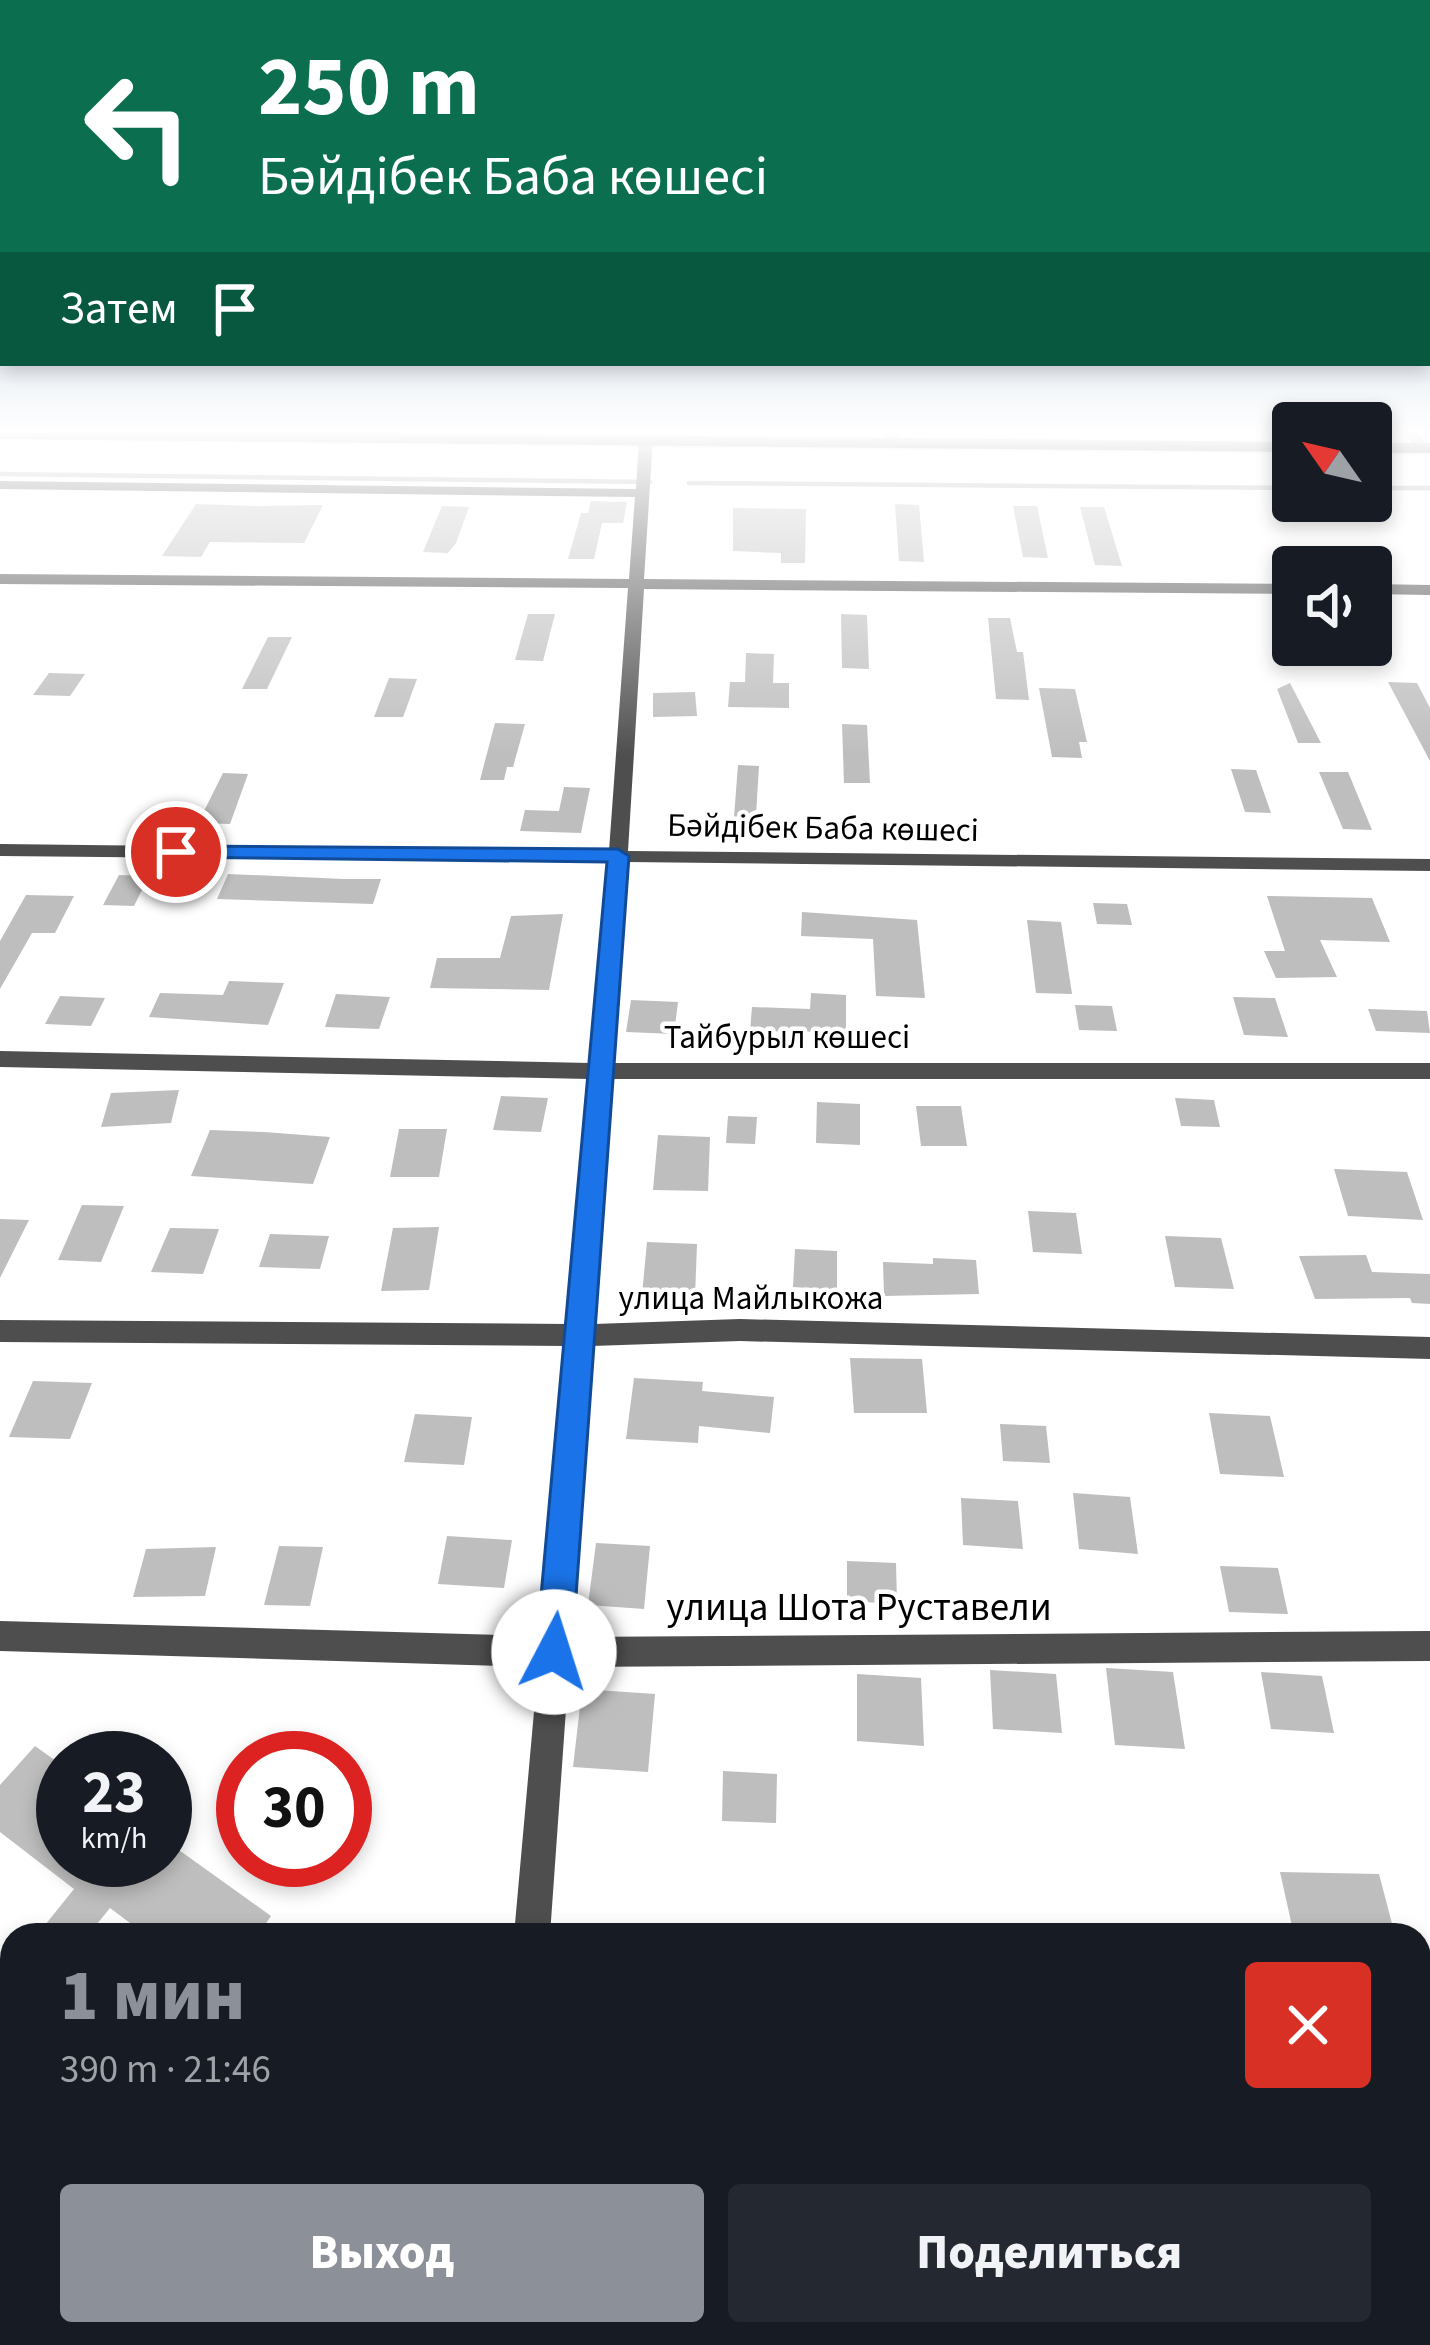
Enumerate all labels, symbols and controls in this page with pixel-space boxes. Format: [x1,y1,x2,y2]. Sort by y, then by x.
text: 250 m [258,28,480,148]
icon: left [60,48,216,204]
text: Бәйдібек Баба көшесі [258,139,768,216]
icon: arrive [202,276,268,342]
text: Затем [60,277,178,341]
north arrow [1272,402,1392,522]
map controls [1272,402,1392,666]
button: sound [1272,546,1392,666]
pin [125,801,227,903]
street label: Бәйдібек Баба көшесі [667,802,979,854]
icon: arrive [143,819,209,885]
street label: Тайбурыл көшесі [664,1014,910,1061]
street label: улица Майлыкожа [619,1275,883,1322]
street label: улица Шота Руставели [666,1580,1052,1636]
position arrow [491,1589,617,1715]
speed limit sign: 30 [216,1731,372,1887]
text: 23 [82,1751,146,1836]
text: km/h [81,1817,147,1860]
text: 1 мин [60,1945,245,2048]
button: close [1245,1962,1371,2088]
text: 390 m · 21:46 [60,2042,271,2098]
button: Выход [60,2184,704,2322]
button: Поделиться [728,2184,1371,2322]

